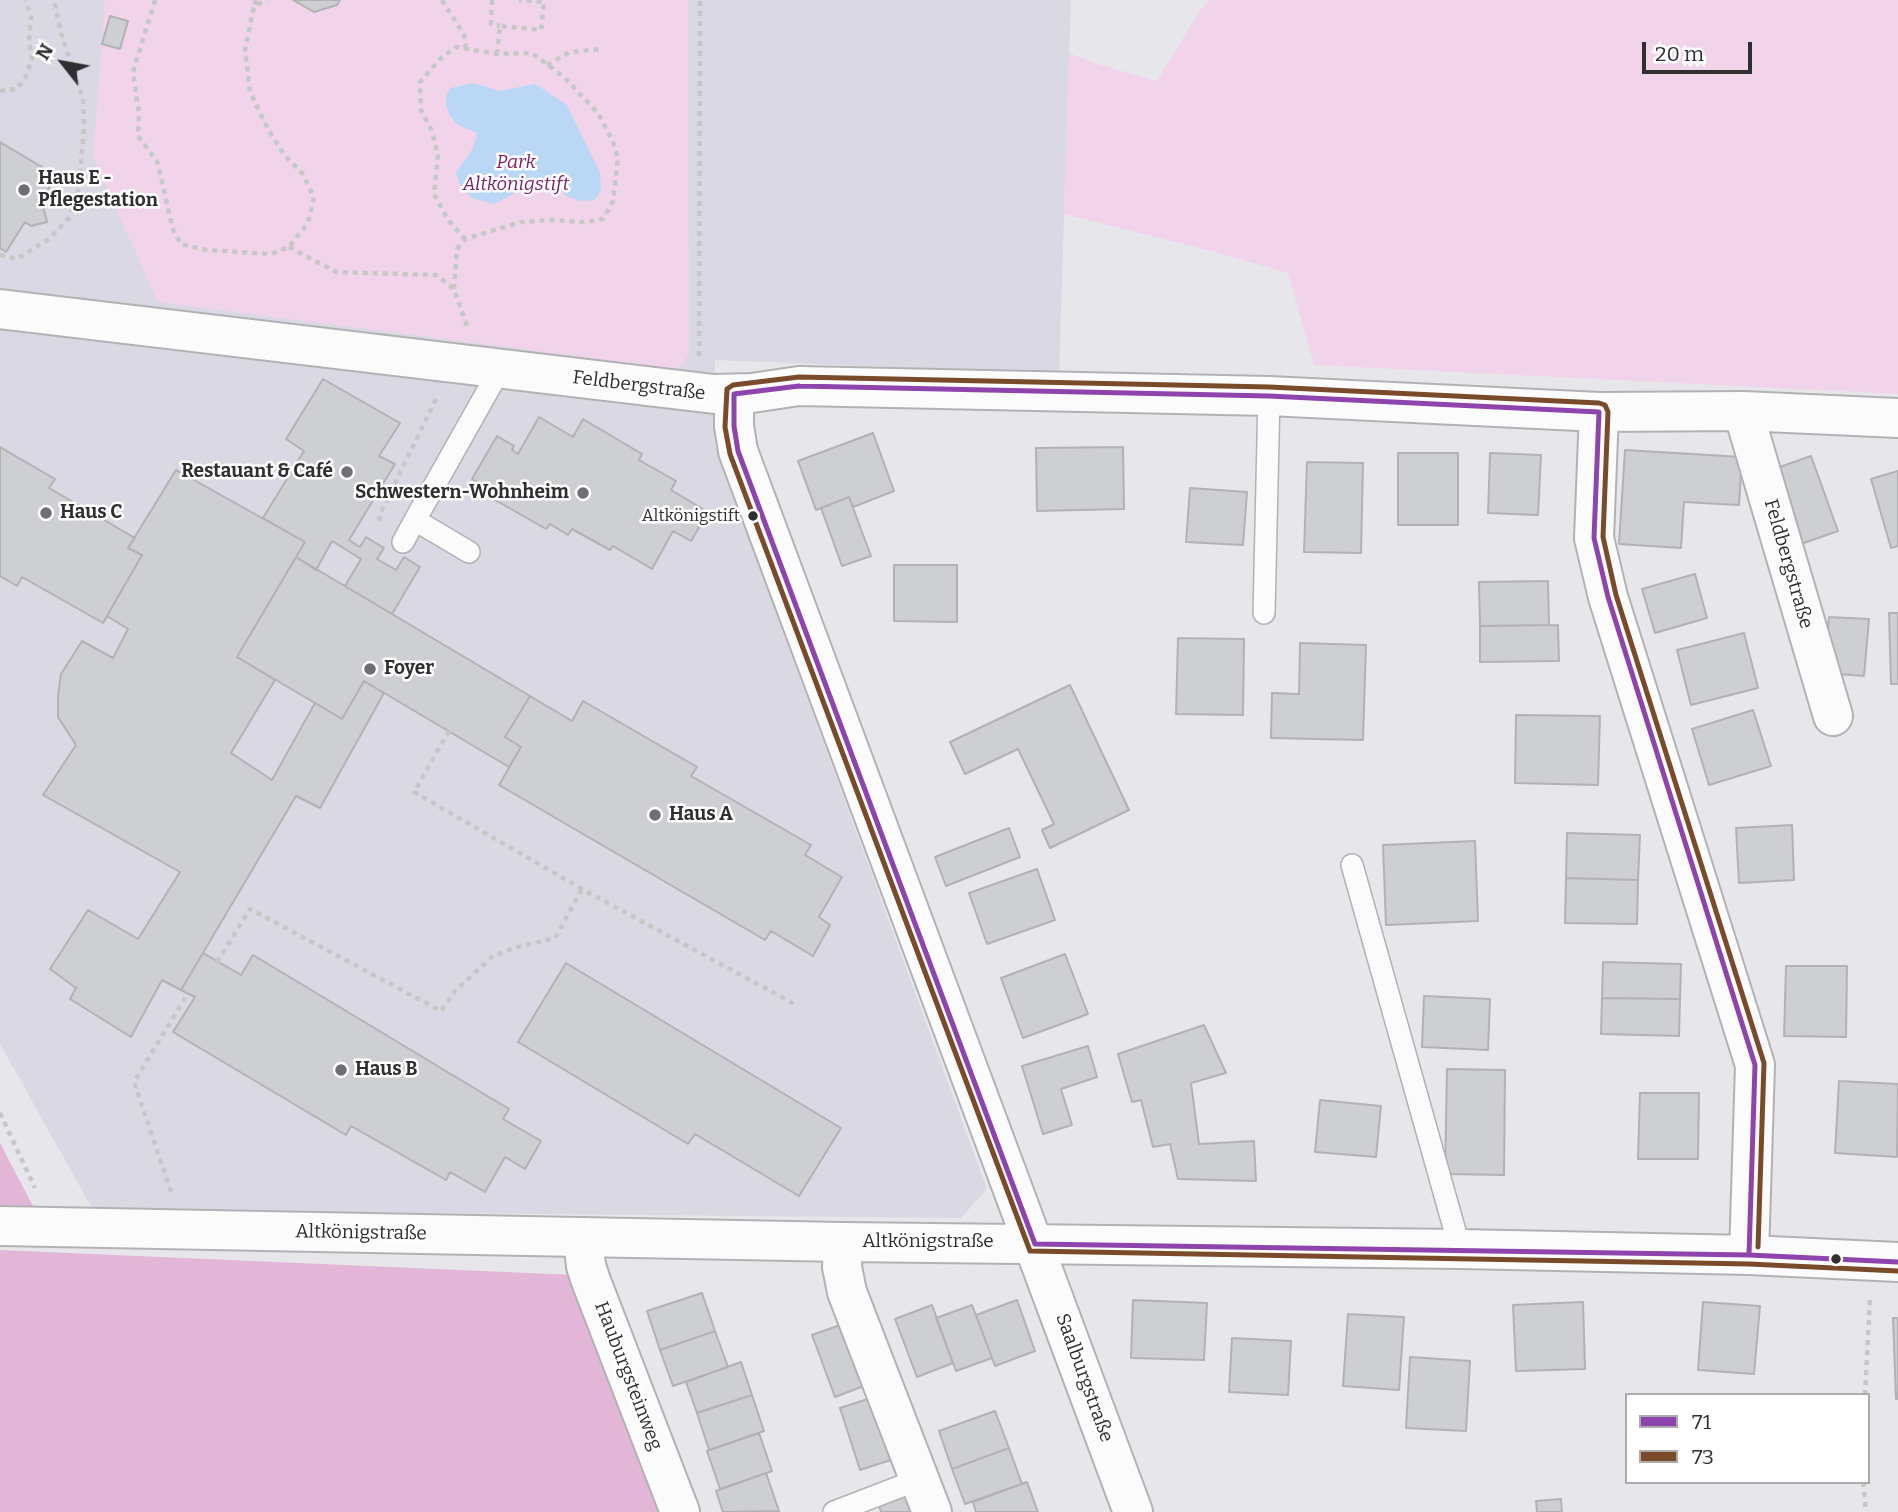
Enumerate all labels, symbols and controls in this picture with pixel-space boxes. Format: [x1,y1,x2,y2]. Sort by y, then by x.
north arrow [28,28,98,98]
scale bar [1646,28,1756,72]
text: N [31,40,58,64]
text: 20 m [1655,41,1704,67]
park label: Park Altkönigstift [463,152,569,196]
place label: Haus E - Pflegestation [38,168,158,212]
marker: Haus E - Pflegestation [16,182,32,198]
street label: Feldbergstraße [571,367,707,405]
place label: Restauant & Café [181,461,333,483]
marker: Restauant & Café [339,464,355,480]
place label: Schwestern-Wohnheim [355,482,569,504]
marker: Schwestern-Wohnheim [575,485,591,501]
street label: Feldbergstraße [1759,497,1817,631]
place label: Haus C [60,502,122,524]
marker: Haus C [38,505,54,521]
place label: Altkönigstift [642,506,740,526]
marker: Altkönigstift [746,509,760,523]
place label: Foyer [384,658,434,680]
marker: Foyer [362,661,378,677]
place label: Haus A [669,804,733,826]
marker: Haus A [647,807,663,823]
place label: Haus B [355,1059,417,1081]
marker: Haus B [333,1062,349,1078]
street label: Altkönigstraße [295,1220,427,1246]
street label: Altkönigstraße [862,1231,994,1253]
unlabelled marker [1829,1252,1843,1266]
street label: Hauburgsteinweg [589,1298,667,1454]
street label: Saalburgstraße [1050,1311,1118,1445]
legend [1625,1393,1870,1484]
text: 71 [1692,1409,1711,1435]
text: 73 [1692,1444,1714,1470]

